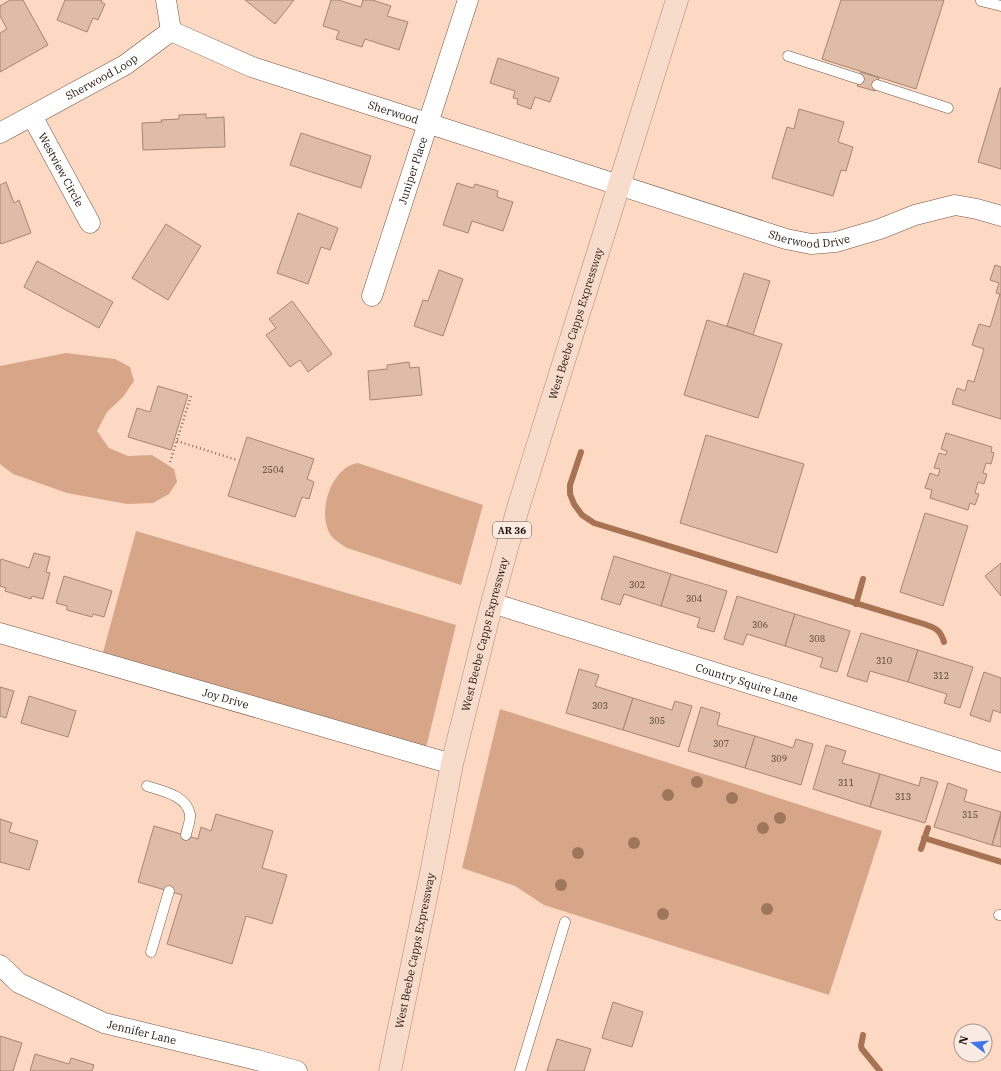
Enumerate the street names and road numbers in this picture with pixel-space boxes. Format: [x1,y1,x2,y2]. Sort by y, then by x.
street label: Sherwood Loop [63,51,141,103]
street label: Sherwood [366,98,421,127]
street label: Westview Circle [35,130,87,209]
street label: Juniper Place [395,135,430,206]
street label: Sherwood Drive [767,227,852,251]
street label: West Beebe Capps Expressway [545,246,606,401]
road number: AR 36 [493,522,531,538]
street label: West Beebe Capps Expressway [458,556,511,713]
street label: Country Squire Lane [694,660,800,705]
street label: Joy Drive [201,685,250,712]
street label: West Beebe Capps Expressway [392,872,438,1029]
street label: Jennifer Lane [106,1017,178,1047]

